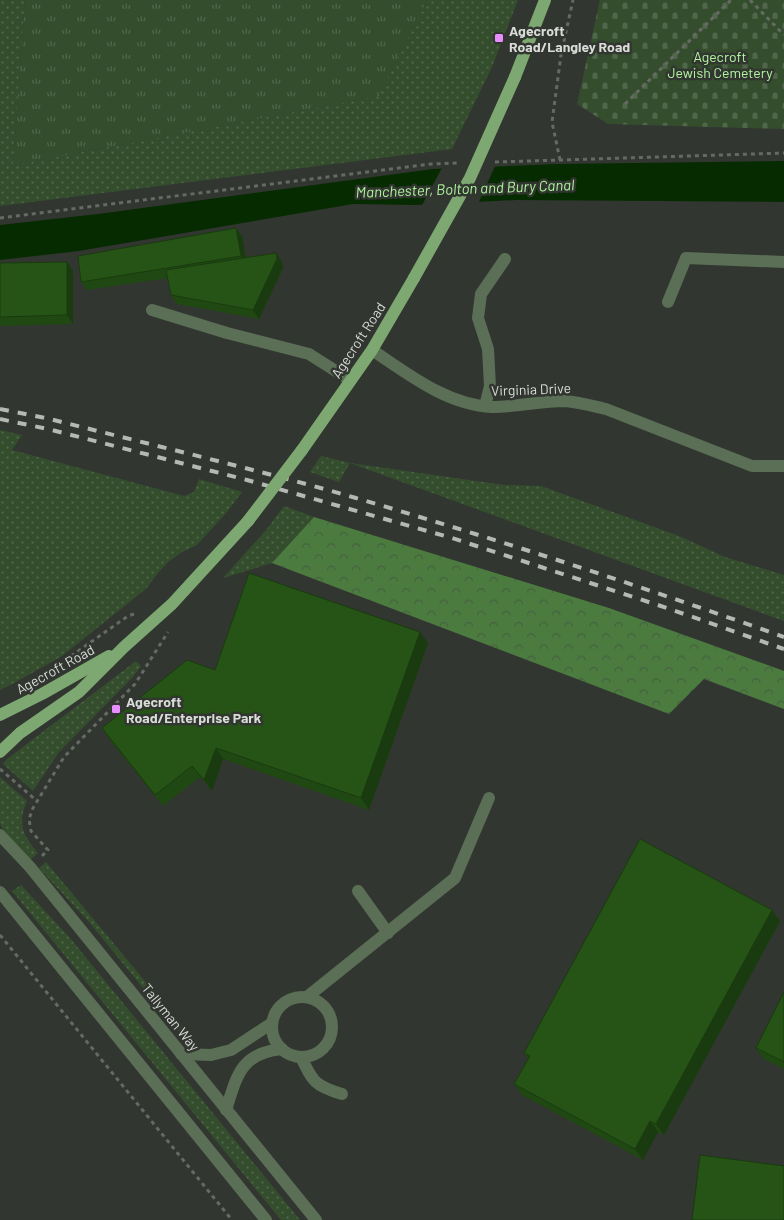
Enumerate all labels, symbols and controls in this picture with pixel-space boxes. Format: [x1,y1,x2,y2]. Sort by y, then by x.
place label: Agecroft Road/Langley Road [509,22,630,55]
marker: Agecroft Road/Langley Road [493,32,505,44]
park label: Agecroft Jewish Cemetery [667,48,773,81]
water label: Manchester, Bolton and Bury Canal [355,175,575,201]
street label: Agecroft Road [327,299,389,381]
street label: Virginia Drive [491,379,571,399]
street label: Agecroft Road [13,641,97,697]
place label: Agecroft Road/Enterprise Park [126,693,262,726]
marker: Agecroft Road/Enterprise Park [110,703,122,715]
street label: Tallyman Way [139,980,204,1055]

